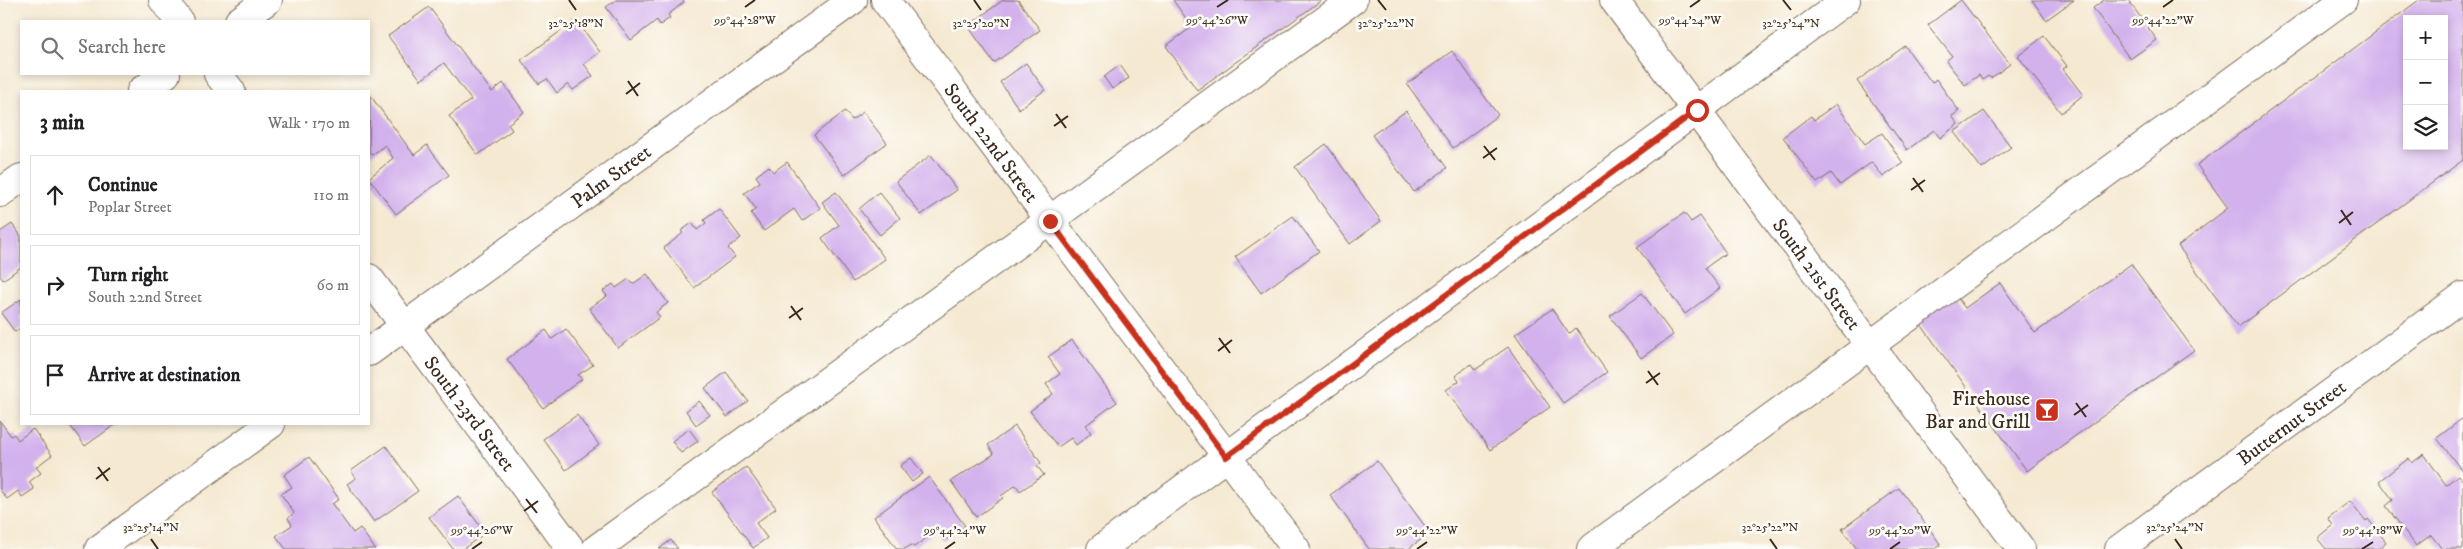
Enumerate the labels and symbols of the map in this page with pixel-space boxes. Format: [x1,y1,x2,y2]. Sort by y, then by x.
text: 99°44'28"W [713,13,777,28]
text: 99°44'26"W [1185,13,1249,28]
text: 99°44'24"W [1658,13,1722,28]
text: 99°44'22"W [2131,13,2195,28]
text: 32°25'18"N [548,16,604,31]
text: 32°25'20"N [952,16,1010,31]
text: 32°25'22"N [1358,16,1414,31]
text: 32°25'24"N [1762,16,1820,31]
street label: South 22nd Street [938,79,1043,208]
route start [1686,99,1709,122]
street label: Palm Street [567,140,657,215]
route end [1039,210,1062,233]
street label: South 21st Street [1766,214,1866,336]
street label: South 23rd Street [418,352,520,477]
street label: Butternut Street [2233,375,2352,472]
place label: Firehouse Bar and Grill [1925,387,2030,435]
bar icon: Firehouse Bar and Grill [2034,397,2060,423]
text: 32°25'14"N [123,520,179,535]
text: 32°25'22"N [1742,520,1798,535]
text: 32°25'24"N [2146,520,2204,535]
text: 99°44'26"W [450,523,514,538]
text: 99°44'24"W [923,523,987,538]
text: 99°44'22"W [1395,523,1459,538]
text: 99°44'20"W [1868,523,1932,538]
text: 99°44'18"W [2342,523,2404,538]

